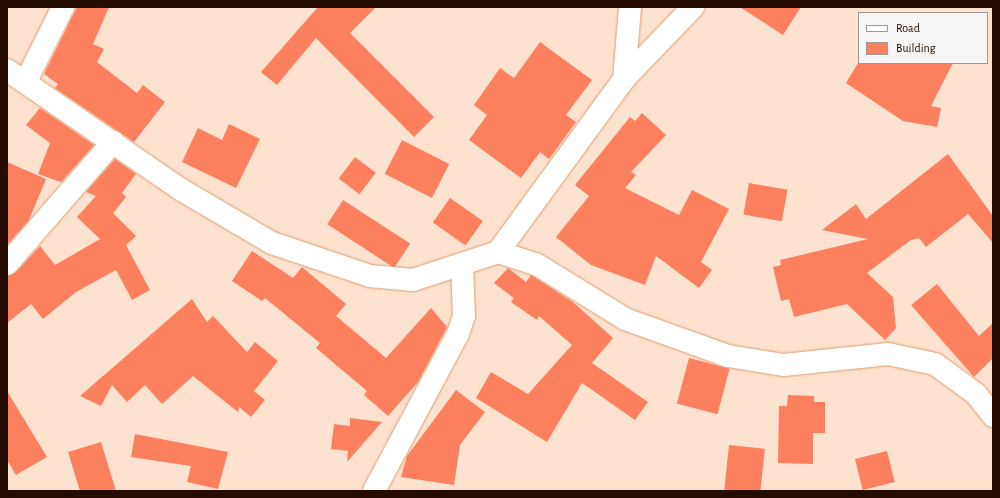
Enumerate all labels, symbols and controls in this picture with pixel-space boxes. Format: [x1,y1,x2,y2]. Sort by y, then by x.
legend [858,12,988,64]
text: Road [896,22,920,34]
text: Building [896,42,936,54]

